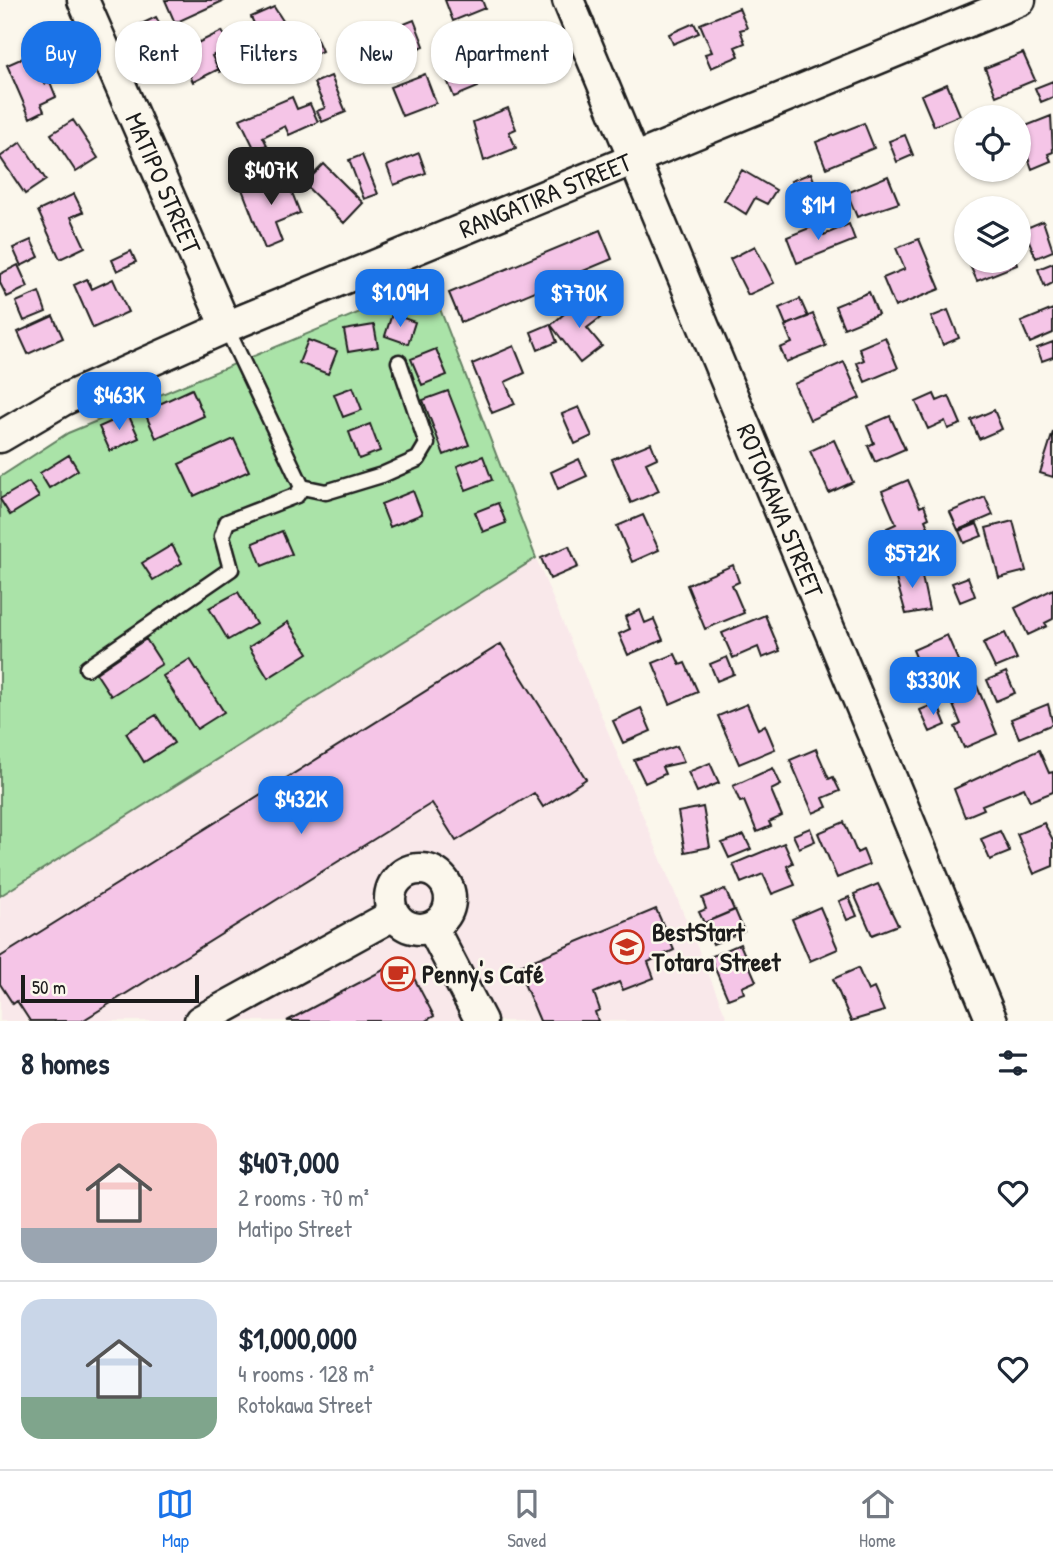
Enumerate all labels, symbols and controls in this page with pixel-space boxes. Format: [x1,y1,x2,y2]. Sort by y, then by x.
chip: Buy [21,21,101,84]
chip: Rent [115,21,202,84]
chip: Filters [216,21,322,84]
chip: New [336,21,417,84]
chip: Apartment [431,21,573,84]
map controls [954,105,1031,273]
button: locate [954,105,1031,182]
street label: MATIPO STREET [117,107,210,260]
street label: RANGATIRA STREET [454,144,637,246]
pin: $407K [222,148,320,207]
text: $407K [244,154,298,185]
pin: $1M [784,182,852,242]
text: $1M [801,189,835,220]
button: layers [954,196,1031,273]
pin: $1.09M [343,270,457,329]
pin: $770K [530,270,628,330]
text: $1.09M [371,276,429,307]
text: $770K [551,277,607,308]
pin: $463K [70,372,168,432]
text: $463K [93,379,145,410]
street label: ROTOKAWA STREET [729,418,833,603]
pin: $572K [863,530,961,590]
text: $572K [884,537,940,568]
pin: $330K [884,658,982,717]
text: $330K [906,664,960,695]
pin: $432K [252,776,350,836]
text: $432K [274,783,328,814]
place label: BestStart Totara Street [651,914,782,979]
school or university icon: BestStart Totara Street [608,928,646,966]
cafe icon: Penny's Café [379,955,417,993]
place label: Penny's Café [422,956,544,992]
scale bar [21,972,200,1004]
text: 50 m [32,974,66,1000]
text: 8 homes [21,1043,109,1083]
icon: filters [994,1044,1032,1082]
text: $407,000 [238,1142,339,1182]
icon: home [77,1151,161,1235]
icon: heart [994,1174,1032,1212]
text: 2 rooms · 70 m² [238,1182,369,1213]
text: Matipo Street [238,1213,352,1244]
text: $1,000,000 [238,1318,357,1358]
icon: home [77,1327,161,1411]
icon: heart [994,1350,1032,1388]
text: 4 rooms · 128 m² [238,1358,374,1389]
text: Rotokawa Street [238,1389,372,1420]
tab: Map [156,1485,194,1553]
tab: Saved [507,1485,546,1553]
tab: Home [859,1485,897,1553]

